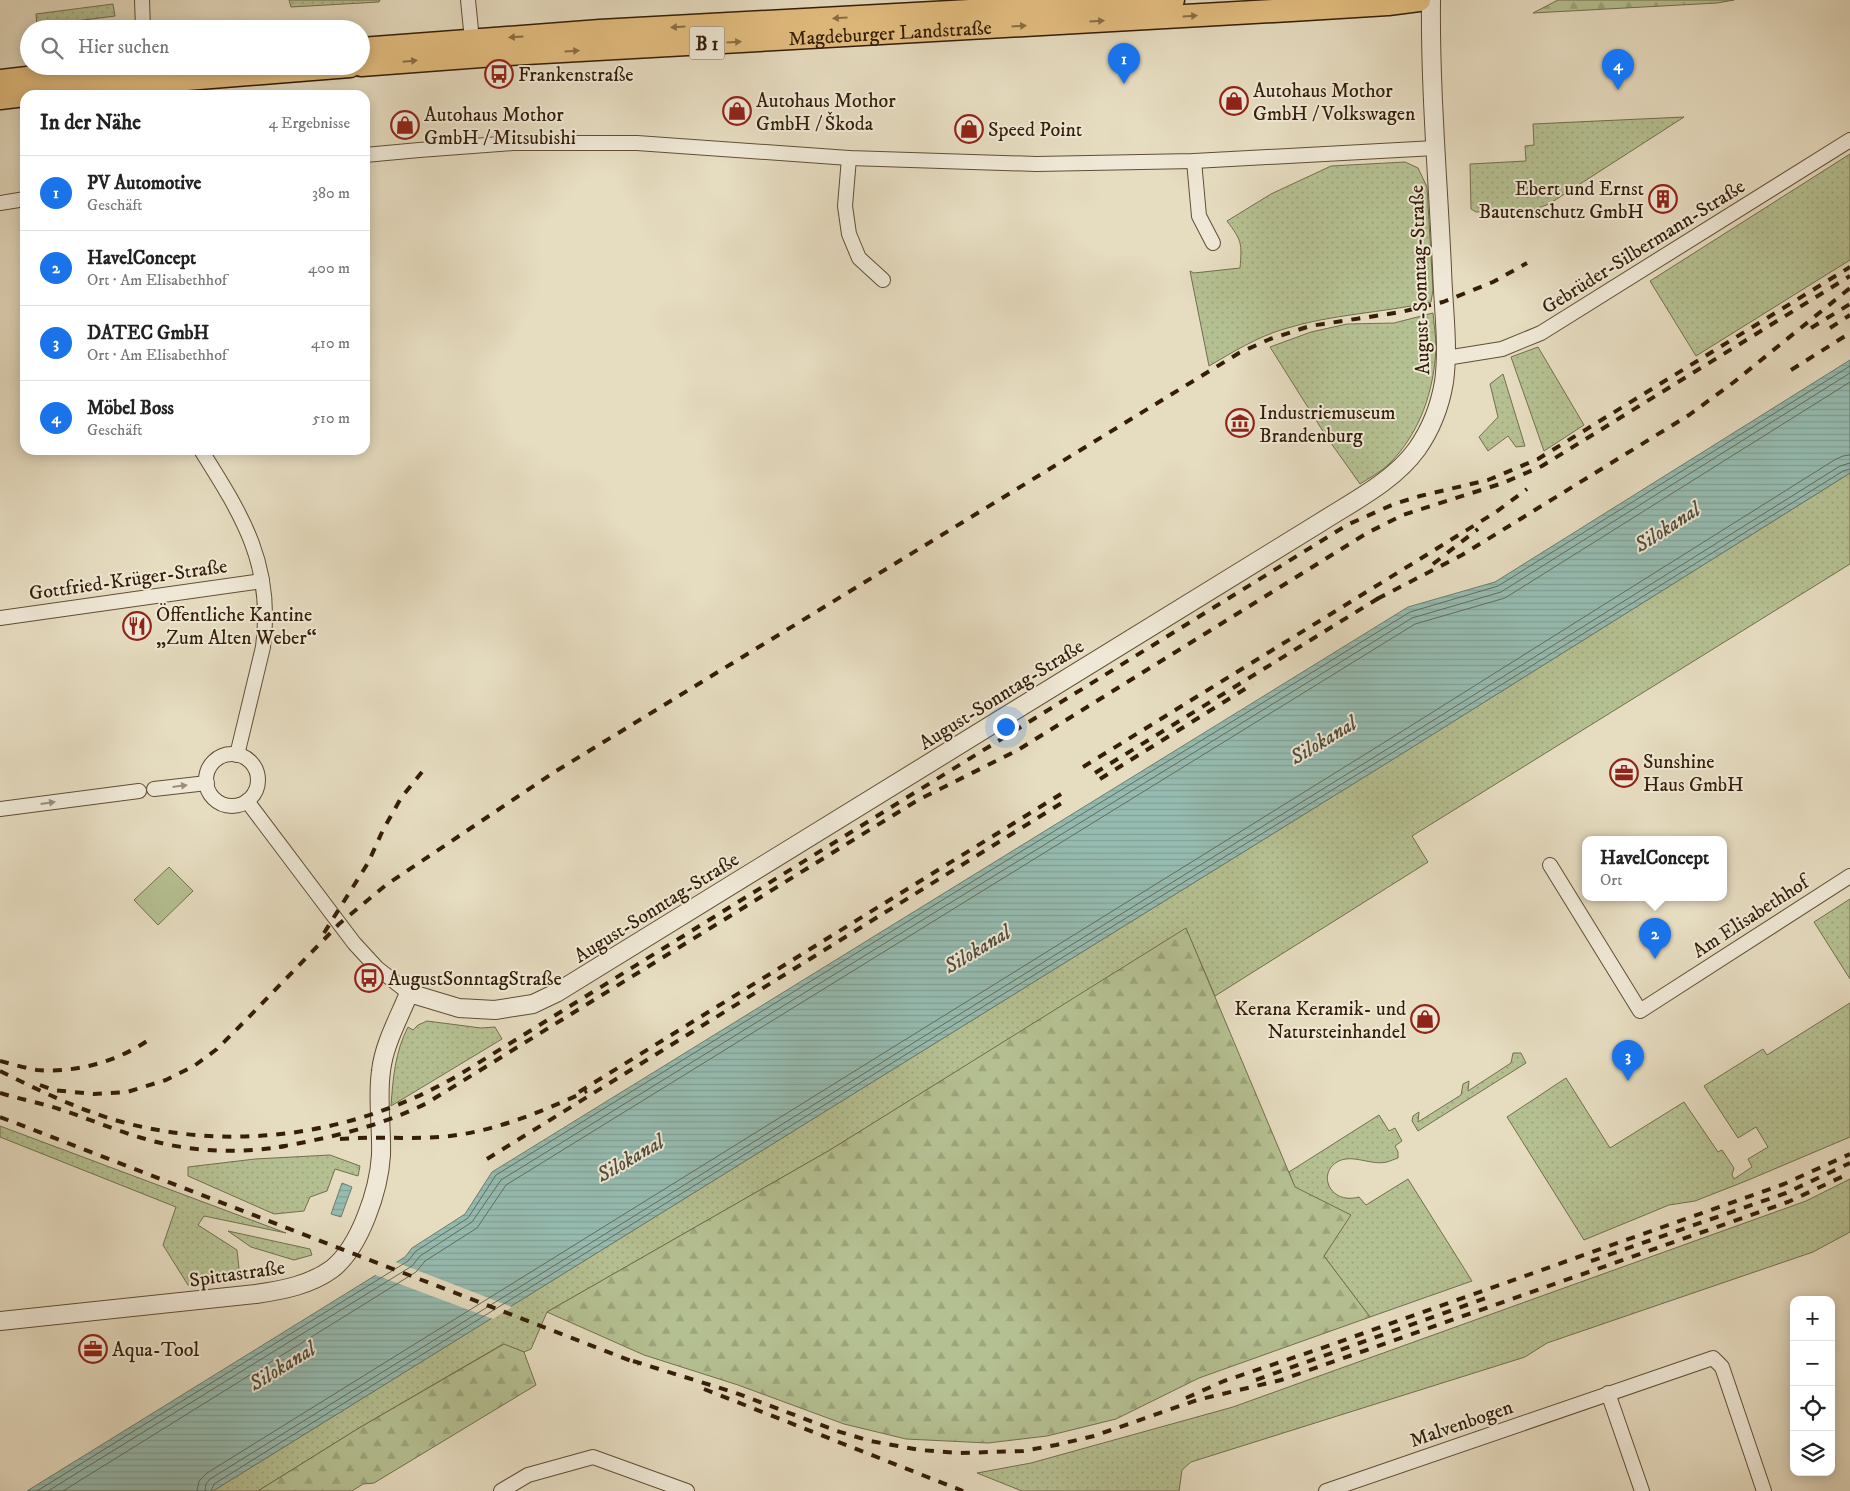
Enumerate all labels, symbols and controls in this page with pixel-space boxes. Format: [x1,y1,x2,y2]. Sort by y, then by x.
one-way arrow [1182,12,1198,20]
one-way arrow [832,15,848,23]
street label: Magdeburger Landstraße [788,16,993,52]
one-way arrow [1089,17,1105,25]
search box [20,20,370,75]
one-way arrow [1011,21,1027,29]
one-way arrow [670,24,686,32]
road number: B 1 [690,26,724,59]
icon: search [38,34,66,62]
one-way arrow [508,34,524,42]
text: Hier suchen [78,36,169,59]
one-way arrow [726,37,742,45]
pin: 1 [1108,43,1140,84]
one-way arrow [564,46,580,54]
pin: 4 [1602,49,1634,90]
one-way arrow [402,57,418,65]
bus stop icon: Frankenstraße [484,59,514,89]
place label: Frankenstraße [518,63,634,88]
place label: Autohaus Mothor GmbH / Volkswagen [1253,79,1416,127]
shop icon: Autohaus Mothor GmbH / Volkswagen [1219,86,1249,116]
place label: Autohaus Mothor GmbH / Škoda [756,89,896,137]
shop icon: Autohaus Mothor GmbH / Škoda [722,96,752,126]
place label: Autohaus Mothor GmbH / Mitsubishi [424,103,576,151]
text: In der Nähe [40,110,141,136]
shop icon: Autohaus Mothor GmbH / Mitsubishi [390,110,420,140]
text: 4 Ergebnisse [268,113,350,133]
shop icon: Speed Point [954,114,984,144]
place label: Speed Point [988,118,1082,143]
text: PV Automotive [87,172,201,195]
street label: Gebrüder-Silbermann-Straße [1538,174,1750,320]
place label: Ebert und Ernst Bautenschutz GmbH [1479,177,1644,225]
text: 1 [53,183,59,203]
text: 380 m [312,183,350,203]
building icon: Ebert und Ernst Bautenschutz GmbH [1648,184,1678,214]
street label: August-Sonntag-Straße [1405,185,1436,375]
text: Geschäft [87,195,142,215]
text: HavelConcept [87,247,196,270]
text: 2 [52,258,60,278]
text: 400 m [308,258,350,278]
text: Ort · Am Elisabethhof [87,270,227,290]
text: DATEC GmbH [87,322,209,345]
text: 3 [53,333,59,353]
text: 410 m [311,333,350,353]
text: Ort · Am Elisabethhof [87,345,227,365]
text: Möbel Boss [87,397,174,420]
place label: Industriemuseum Brandenburg [1259,401,1395,449]
text: 4 [51,408,61,428]
text: 510 m [312,408,350,428]
museum icon: Industriemuseum Brandenburg [1225,408,1255,438]
text: Geschäft [87,420,142,440]
water label: Silokanal [1629,496,1707,559]
street label: Gottfried-Krüger-Straße [28,554,229,607]
place label: Öffentliche Kantine „Zum Alten Weber“ [156,603,317,651]
restaurant icon: Öffentliche Kantine „Zum Alten Weber“ [122,611,152,641]
street label: August-Sonntag-Straße [915,634,1089,756]
water label: Silokanal [1285,710,1364,771]
your location [993,714,1019,740]
place label: Sunshine Haus GmbH [1643,750,1744,798]
office icon: Sunshine Haus GmbH [1609,758,1639,788]
one-way arrow [173,782,189,790]
one-way arrow [41,799,57,807]
popup [1582,836,1727,901]
street label: August-Sonntag-Straße [570,847,744,969]
text: HavelConcept [1600,847,1709,870]
street label: Am Elisabethhof [1688,868,1817,964]
text: Ort [1600,870,1622,890]
pin: 2 [1639,918,1671,959]
water label: Silokanal [939,919,1018,980]
bus stop icon: AugustSonntagStraße [354,963,384,993]
place label: AugustSonntagStraße [388,967,562,992]
place label: Kerana Keramik- und Natursteinhandel [1234,997,1406,1045]
shop icon: Kerana Keramik- und Natursteinhandel [1410,1004,1440,1034]
pin: 3 [1612,1040,1644,1081]
water label: Silokanal [591,1128,671,1189]
street label: Spittastraße [188,1255,287,1294]
map controls [1790,1296,1835,1476]
button: + [1790,1296,1835,1341]
office icon: Aqua-Tool [78,1334,108,1364]
water label: Silokanal [244,1335,323,1398]
place label: Aqua-Tool [112,1338,199,1363]
button: − [1790,1341,1835,1386]
button: locate [1790,1386,1835,1431]
street label: Malvenbogen [1407,1395,1517,1454]
button: layers [1790,1431,1835,1476]

